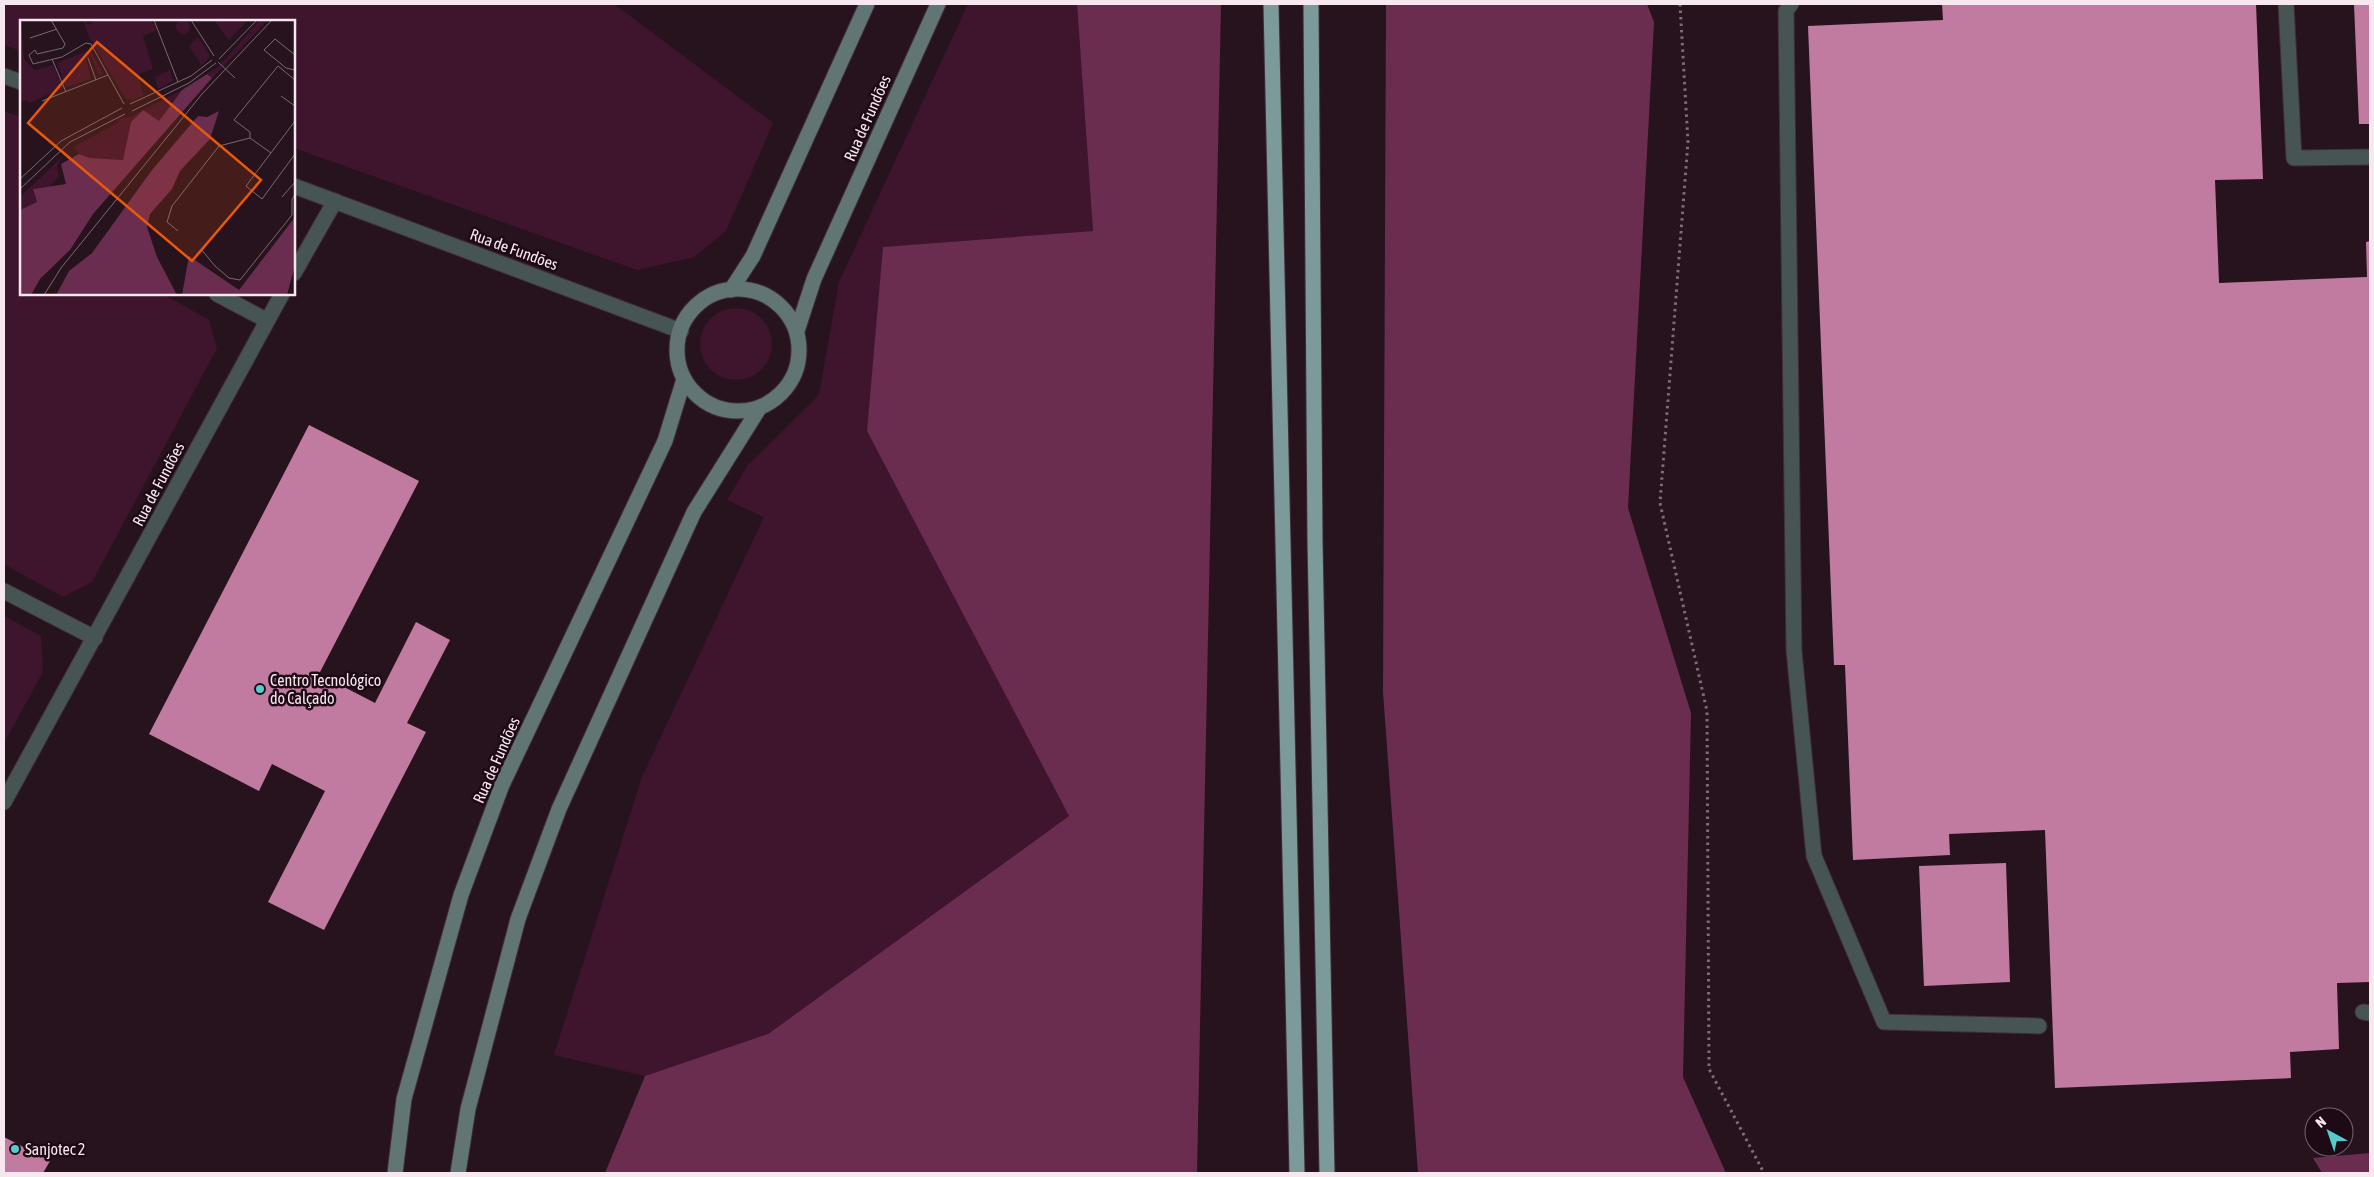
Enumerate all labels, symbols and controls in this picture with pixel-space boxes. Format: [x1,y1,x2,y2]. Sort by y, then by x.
inset map [20,20,295,295]
street label: Rua de Fundões [840,72,894,164]
street label: Rua de Fundões [468,225,561,273]
street label: Rua de Fundões [128,439,188,529]
place label: Centro Tecnológico do Calçado [270,671,381,708]
marker: Centro Tecnológico do Calçado [254,683,266,695]
street label: Rua de Fundões [469,714,523,806]
north arrow [2304,1107,2354,1157]
text: N [2312,1113,2329,1131]
place label: Sanjotec 2 [25,1140,85,1159]
marker: Sanjotec 2 [9,1143,21,1155]

